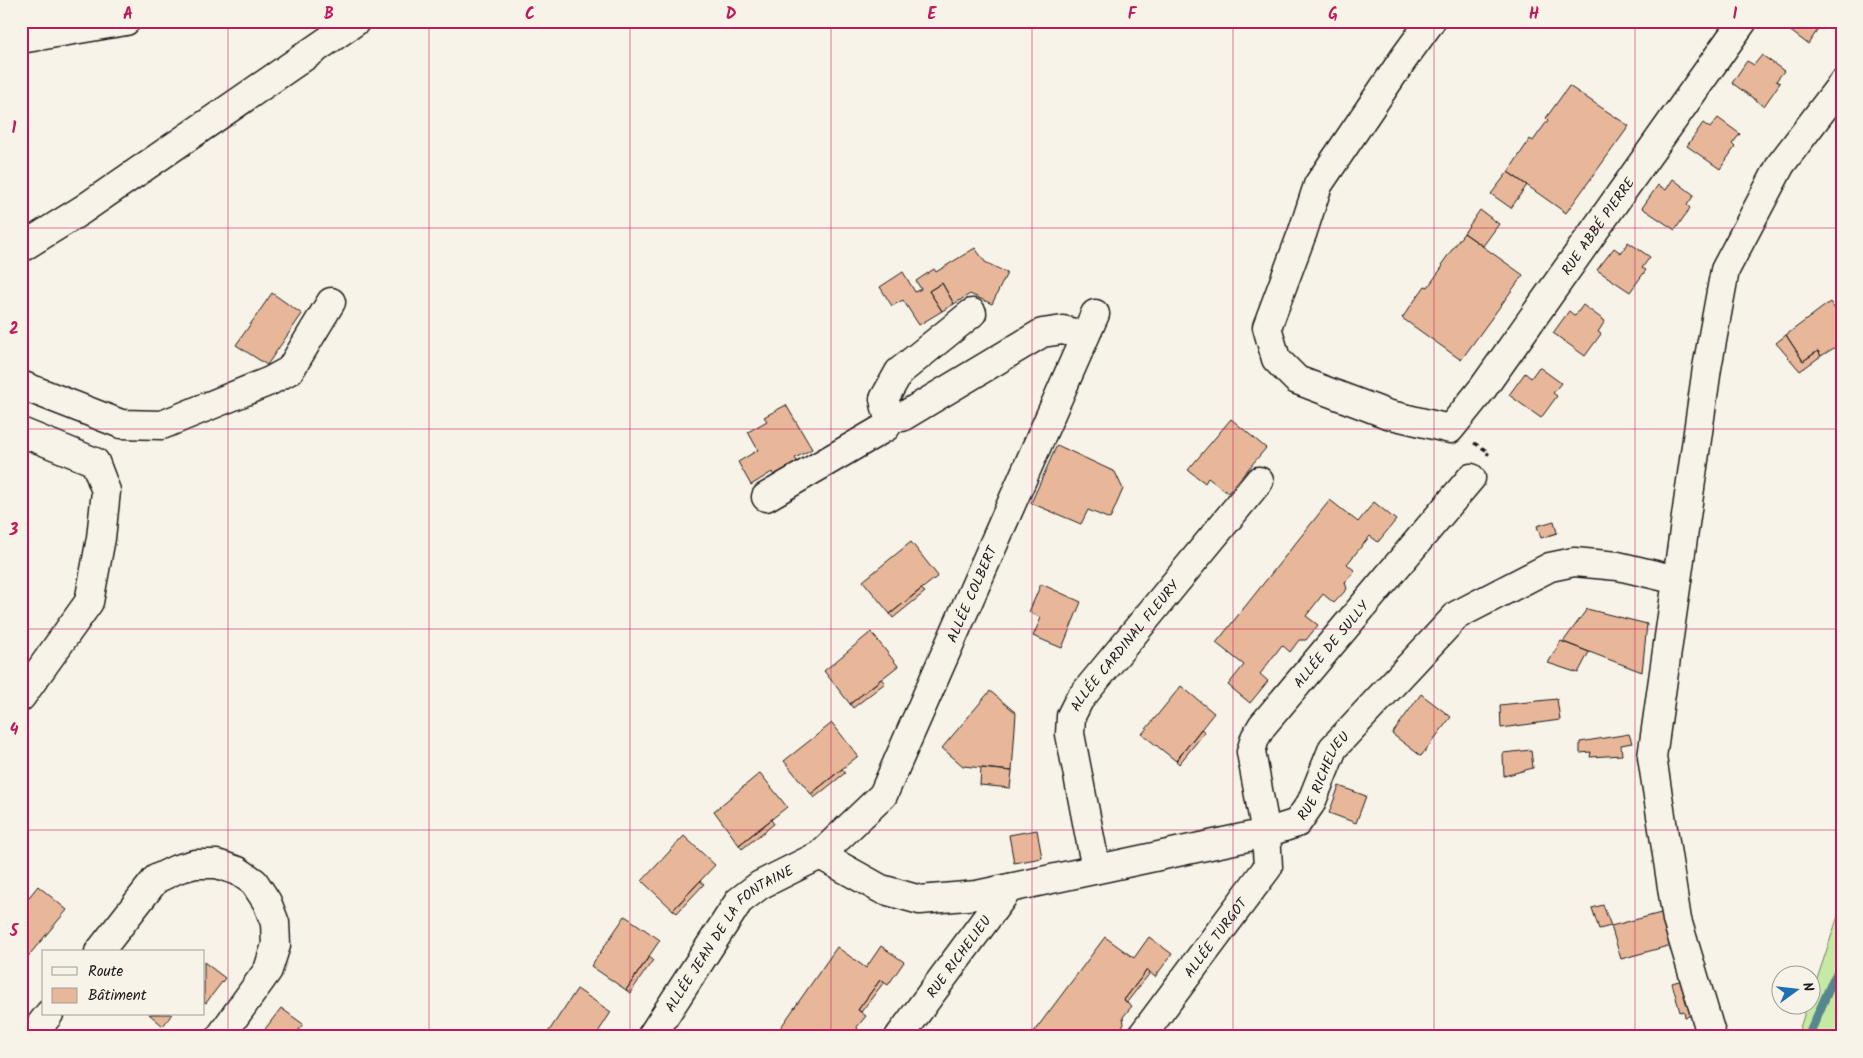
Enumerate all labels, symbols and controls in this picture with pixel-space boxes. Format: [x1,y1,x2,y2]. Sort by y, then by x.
text: A [123,2,133,27]
text: B [324,2,334,27]
text: C [525,2,535,27]
text: D [726,2,737,27]
text: E [928,2,938,27]
text: F [1128,2,1138,27]
text: G [1328,2,1338,27]
text: H [1529,2,1539,27]
text: I [1733,2,1738,27]
text: 1 [12,116,17,141]
street label: RUE ABBÉ PIERRE [1556,173,1641,280]
text: 2 [9,317,19,342]
text: 3 [9,518,19,543]
street label: ALLÉE COLBERT [942,541,1004,646]
street label: ALLÉE CARDINAL FLEURY [1065,575,1186,715]
street label: ALLÉE DE SULLY [1288,596,1375,693]
text: 4 [10,718,19,743]
street label: RUE RICHELIEU [1292,727,1355,825]
street label: ALLÉE JEAN DE LA FONTAINE [660,860,798,1017]
street label: ALLÉE TURGOT [1179,893,1254,983]
street label: RUE RICHELIEU [921,911,997,1003]
text: 5 [9,919,20,944]
legend [42,950,205,1016]
text: Route [88,960,124,984]
north arrow [1770,966,1820,1016]
text: N [1796,980,1819,994]
text: Bâtiment [88,984,147,1008]

